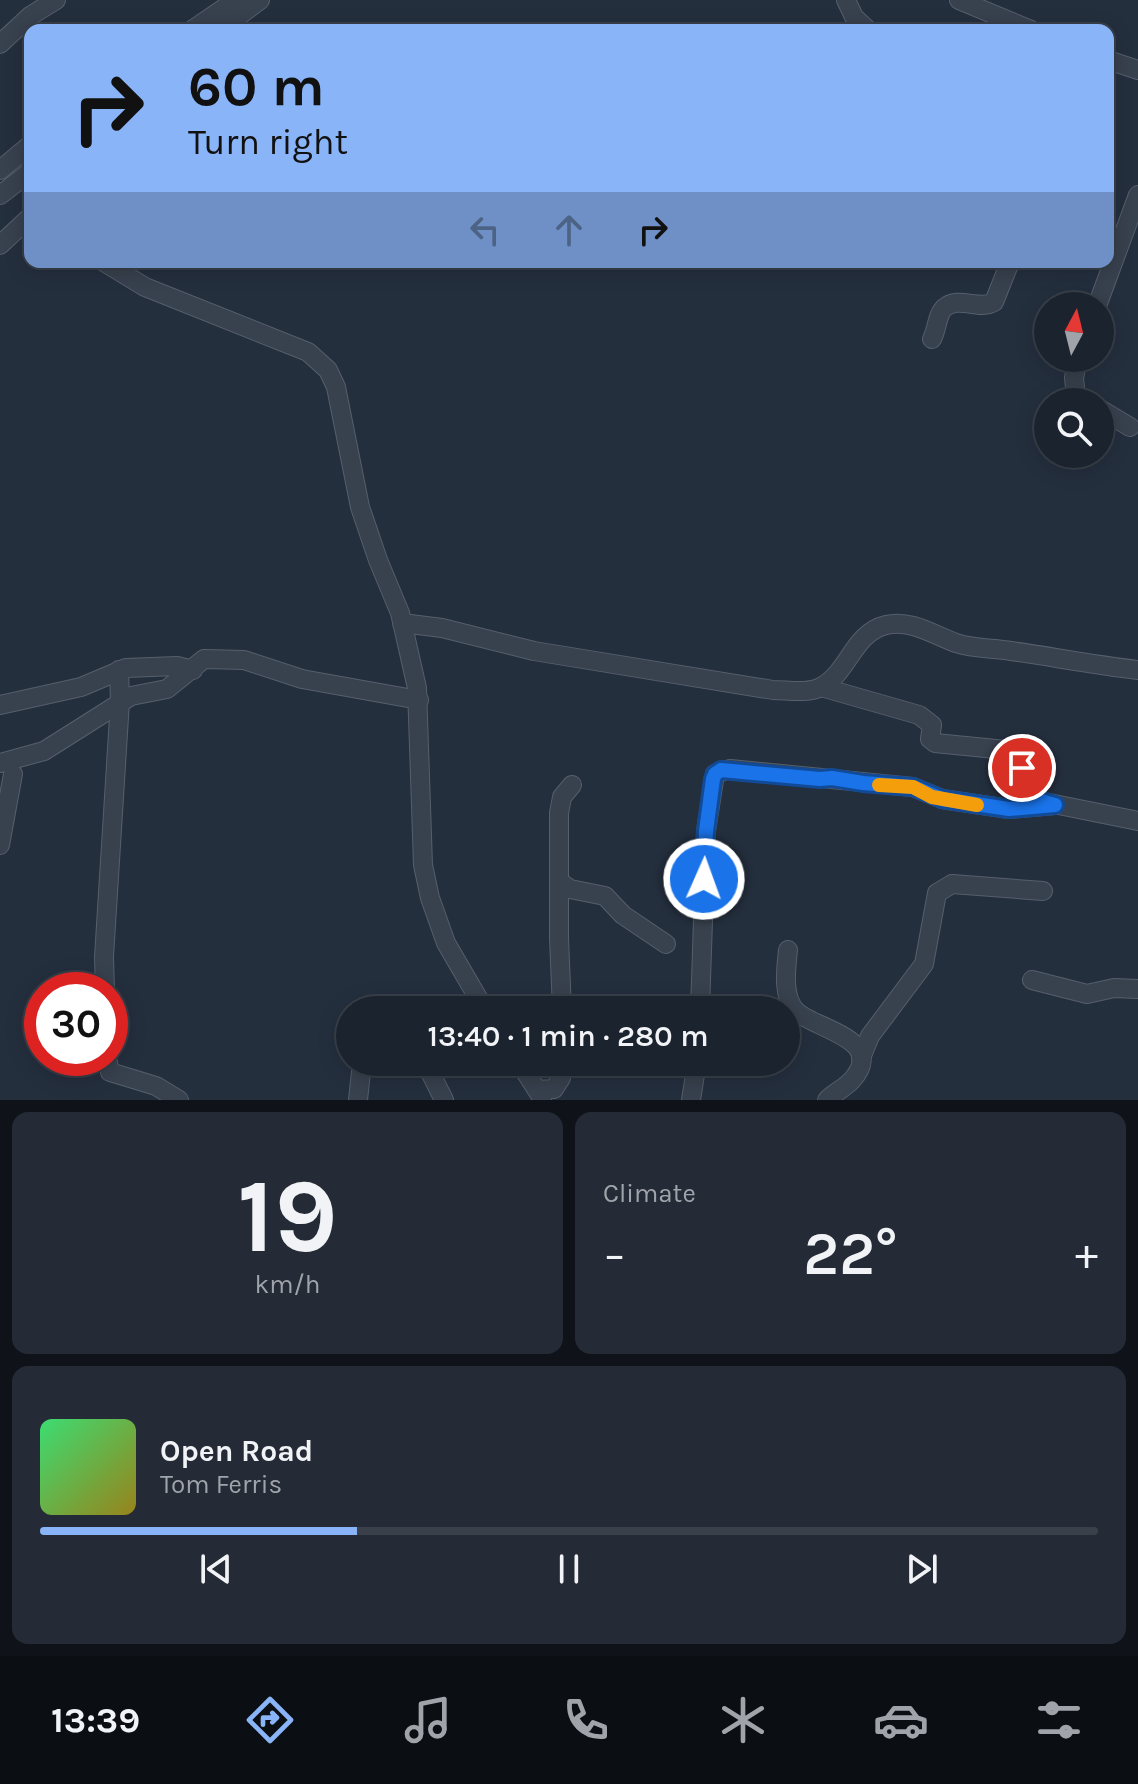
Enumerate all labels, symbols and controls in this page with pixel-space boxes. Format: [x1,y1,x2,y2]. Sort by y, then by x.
text: 60 m [188,54,325,119]
icon: right [56,56,160,160]
text: Turn right [188,121,348,163]
icon: left [463,208,507,252]
icon: ahead [547,208,591,252]
icon: right [631,208,675,252]
north arrow [1034,292,1114,372]
map controls [1034,292,1114,468]
button: search [1034,388,1114,468]
pin [988,734,1056,802]
icon: arrive [1000,746,1044,790]
position arrow [662,837,746,921]
speed limit sign: 30 [24,972,128,1076]
text: 13:40 · 1 min · 280 m [427,1018,709,1054]
text: 19 [237,1156,338,1277]
text: Climate [603,1178,696,1209]
text: 22° [803,1219,898,1289]
text: − [603,1229,626,1280]
text: + [1075,1229,1098,1280]
text: km/h [255,1269,320,1300]
text: Open Road [160,1433,313,1469]
text: Tom Ferris [160,1469,282,1500]
icon: previous [194,1547,238,1591]
icon: pause [547,1547,591,1591]
icon: next [900,1547,944,1591]
icon: directions [242,1692,298,1748]
icon: music [400,1692,456,1748]
icon: phone [558,1692,614,1748]
icon: climate [715,1692,771,1748]
icon: car [873,1692,929,1748]
icon: filters [1031,1692,1087,1748]
text: 13:39 [51,1699,140,1741]

